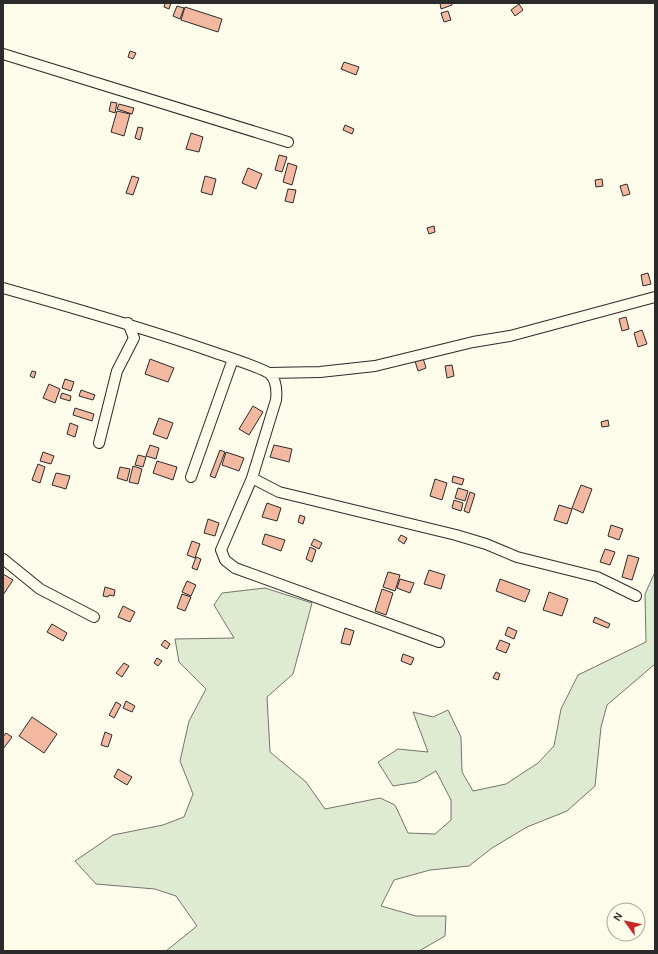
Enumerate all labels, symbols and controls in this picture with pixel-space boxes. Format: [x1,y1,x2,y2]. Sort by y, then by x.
north arrow [606,902,646,942]
text: N [610,910,626,924]

